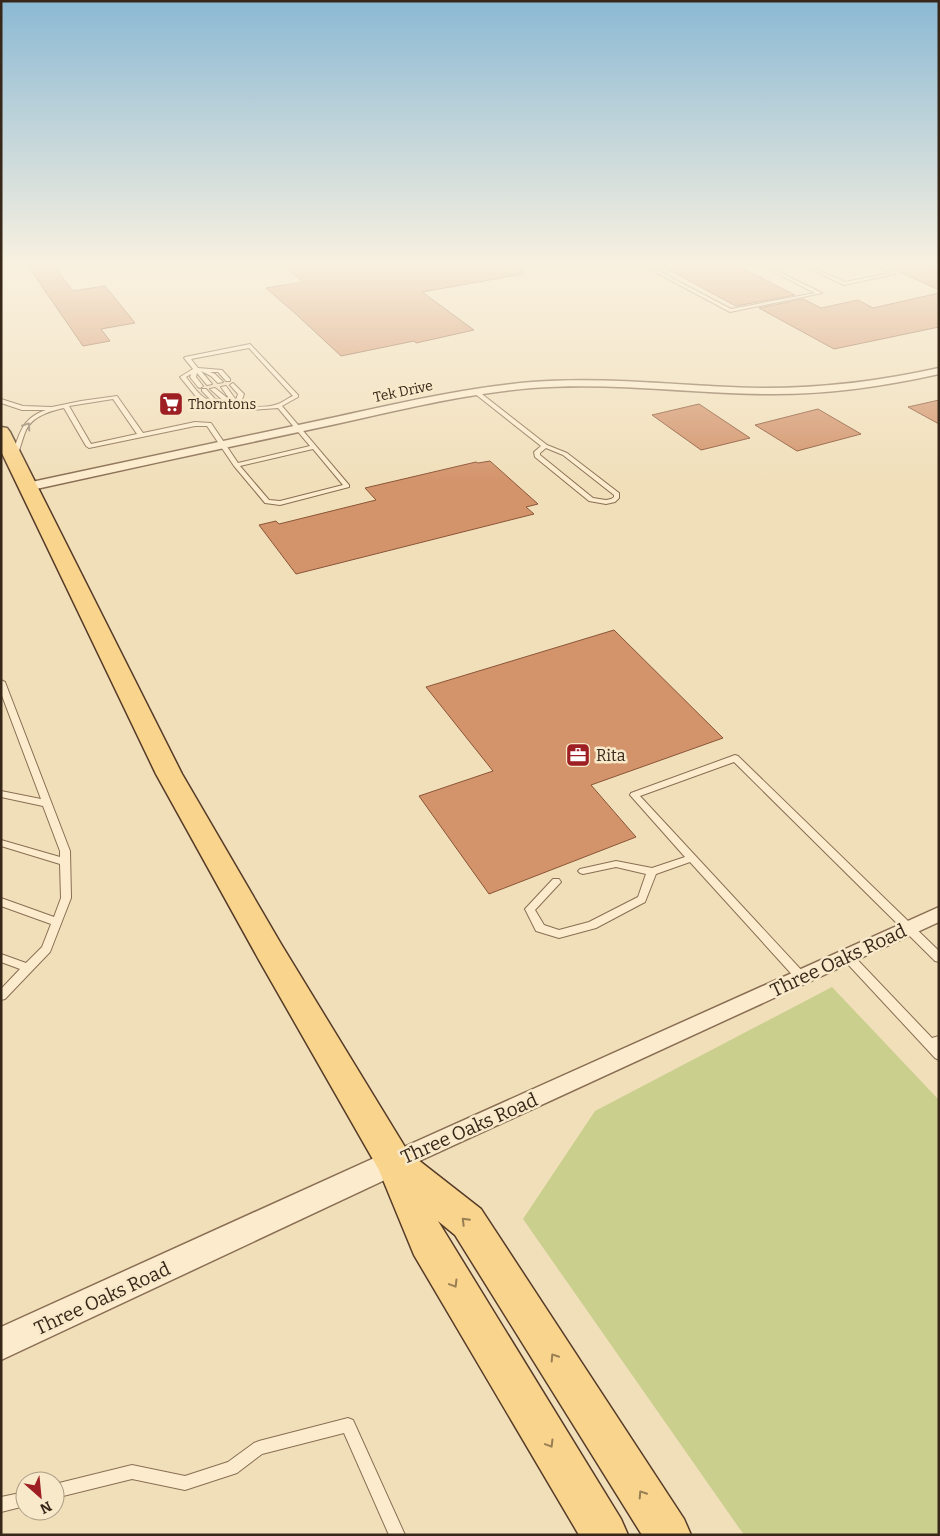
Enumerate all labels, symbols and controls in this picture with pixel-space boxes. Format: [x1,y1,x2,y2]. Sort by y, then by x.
street label: Tek Drive [372,377,434,406]
supermarket icon: Thorntons [158,391,184,417]
place label: Thorntons [188,396,256,413]
one-way arrow [21,422,31,431]
office icon: Rita [565,742,591,768]
place label: Rita [596,746,626,765]
street label: Three Oaks Road [767,919,910,1002]
street label: Three Oaks Road [397,1088,541,1169]
one-way arrow [462,1218,471,1227]
street label: Three Oaks Road [31,1257,174,1340]
one-way arrow [447,1279,457,1288]
one-way arrow [551,1353,560,1363]
one-way arrow [544,1438,554,1447]
north arrow [15,1471,65,1521]
one-way arrow [638,1490,648,1499]
text: N [37,1497,54,1517]

